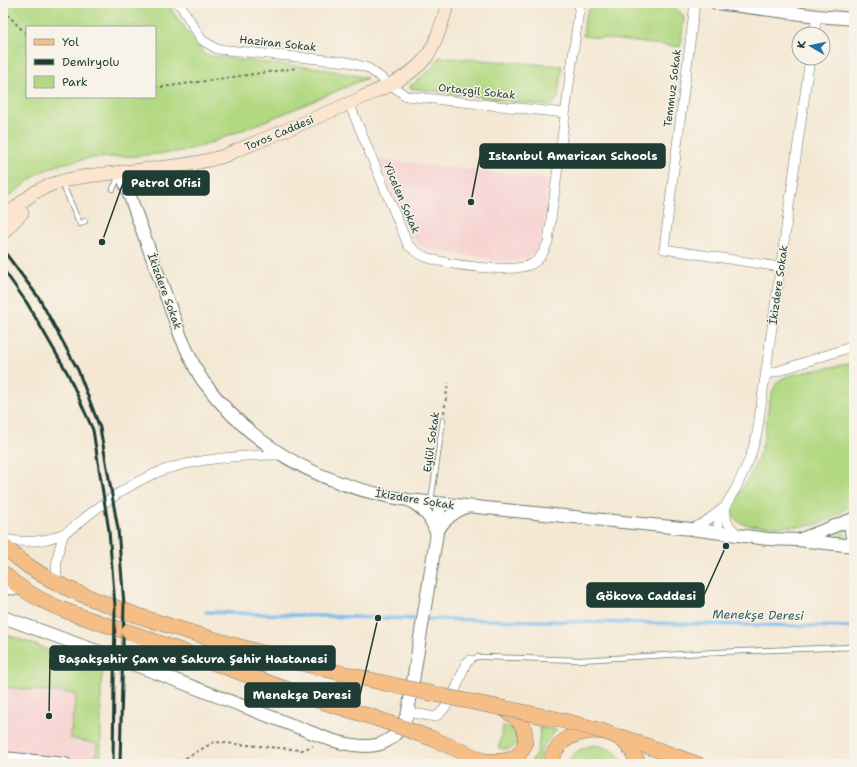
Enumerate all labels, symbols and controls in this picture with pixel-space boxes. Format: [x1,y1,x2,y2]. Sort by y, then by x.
legend [26,26,156,98]
north arrow [791,26,831,66]
street label: Haziran Sokak [239,32,317,55]
text: Yol [62,34,79,50]
text: K [794,39,810,49]
street label: Temmuz Sokak [660,48,685,128]
text: Demiryolu [62,54,120,70]
text: Park [62,74,88,90]
street label: Ortaçgil Sokak [438,80,516,103]
street label: Toros Caddesi [242,112,316,155]
callout: Istanbul American Schools [480,144,665,168]
text: Istanbul American Schools [488,148,658,164]
street label: Yücelen Sokak [380,160,423,236]
callout: Petrol Ofisi [123,171,209,195]
text: Petrol Ofisi [131,175,201,191]
street label: İkizdere Sokak [765,244,792,326]
street label: İkizdere Sokak [144,251,185,331]
street label: Eylül Sokak [420,411,443,473]
street label: İkizdere Sokak [374,486,456,513]
callout: Gökova Caddesi [587,583,704,607]
text: Gökova Caddesi [596,588,697,604]
water label: Menekşe Deresi [712,606,804,624]
callout: Başakşehir Çam ve Sakura Şehir Hastanesi [50,646,335,670]
text: Başakşehir Çam ve Sakura Şehir Hastanesi [59,651,328,667]
callout: Menekşe Deresi [245,683,360,707]
text: Menekşe Deresi [253,687,352,703]

